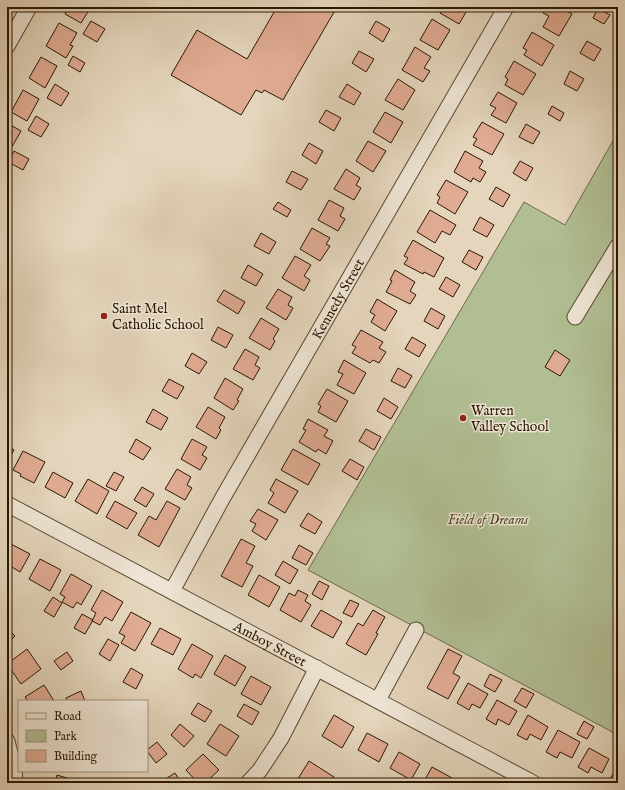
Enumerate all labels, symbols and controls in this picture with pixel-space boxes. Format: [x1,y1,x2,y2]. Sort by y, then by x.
street label: Kennedy Street [308,255,369,343]
place label: Saint Mel Catholic School [112,300,204,334]
marker: Saint Mel Catholic School [99,311,109,321]
place label: Warren Valley School [470,402,549,436]
marker: Warren Valley School [458,413,468,423]
park label: Field of Dreams [448,511,529,529]
street label: Amboy Street [229,617,309,671]
legend [18,700,148,772]
text: Road [54,709,82,724]
text: Park [54,729,77,744]
text: Building [54,749,98,764]

